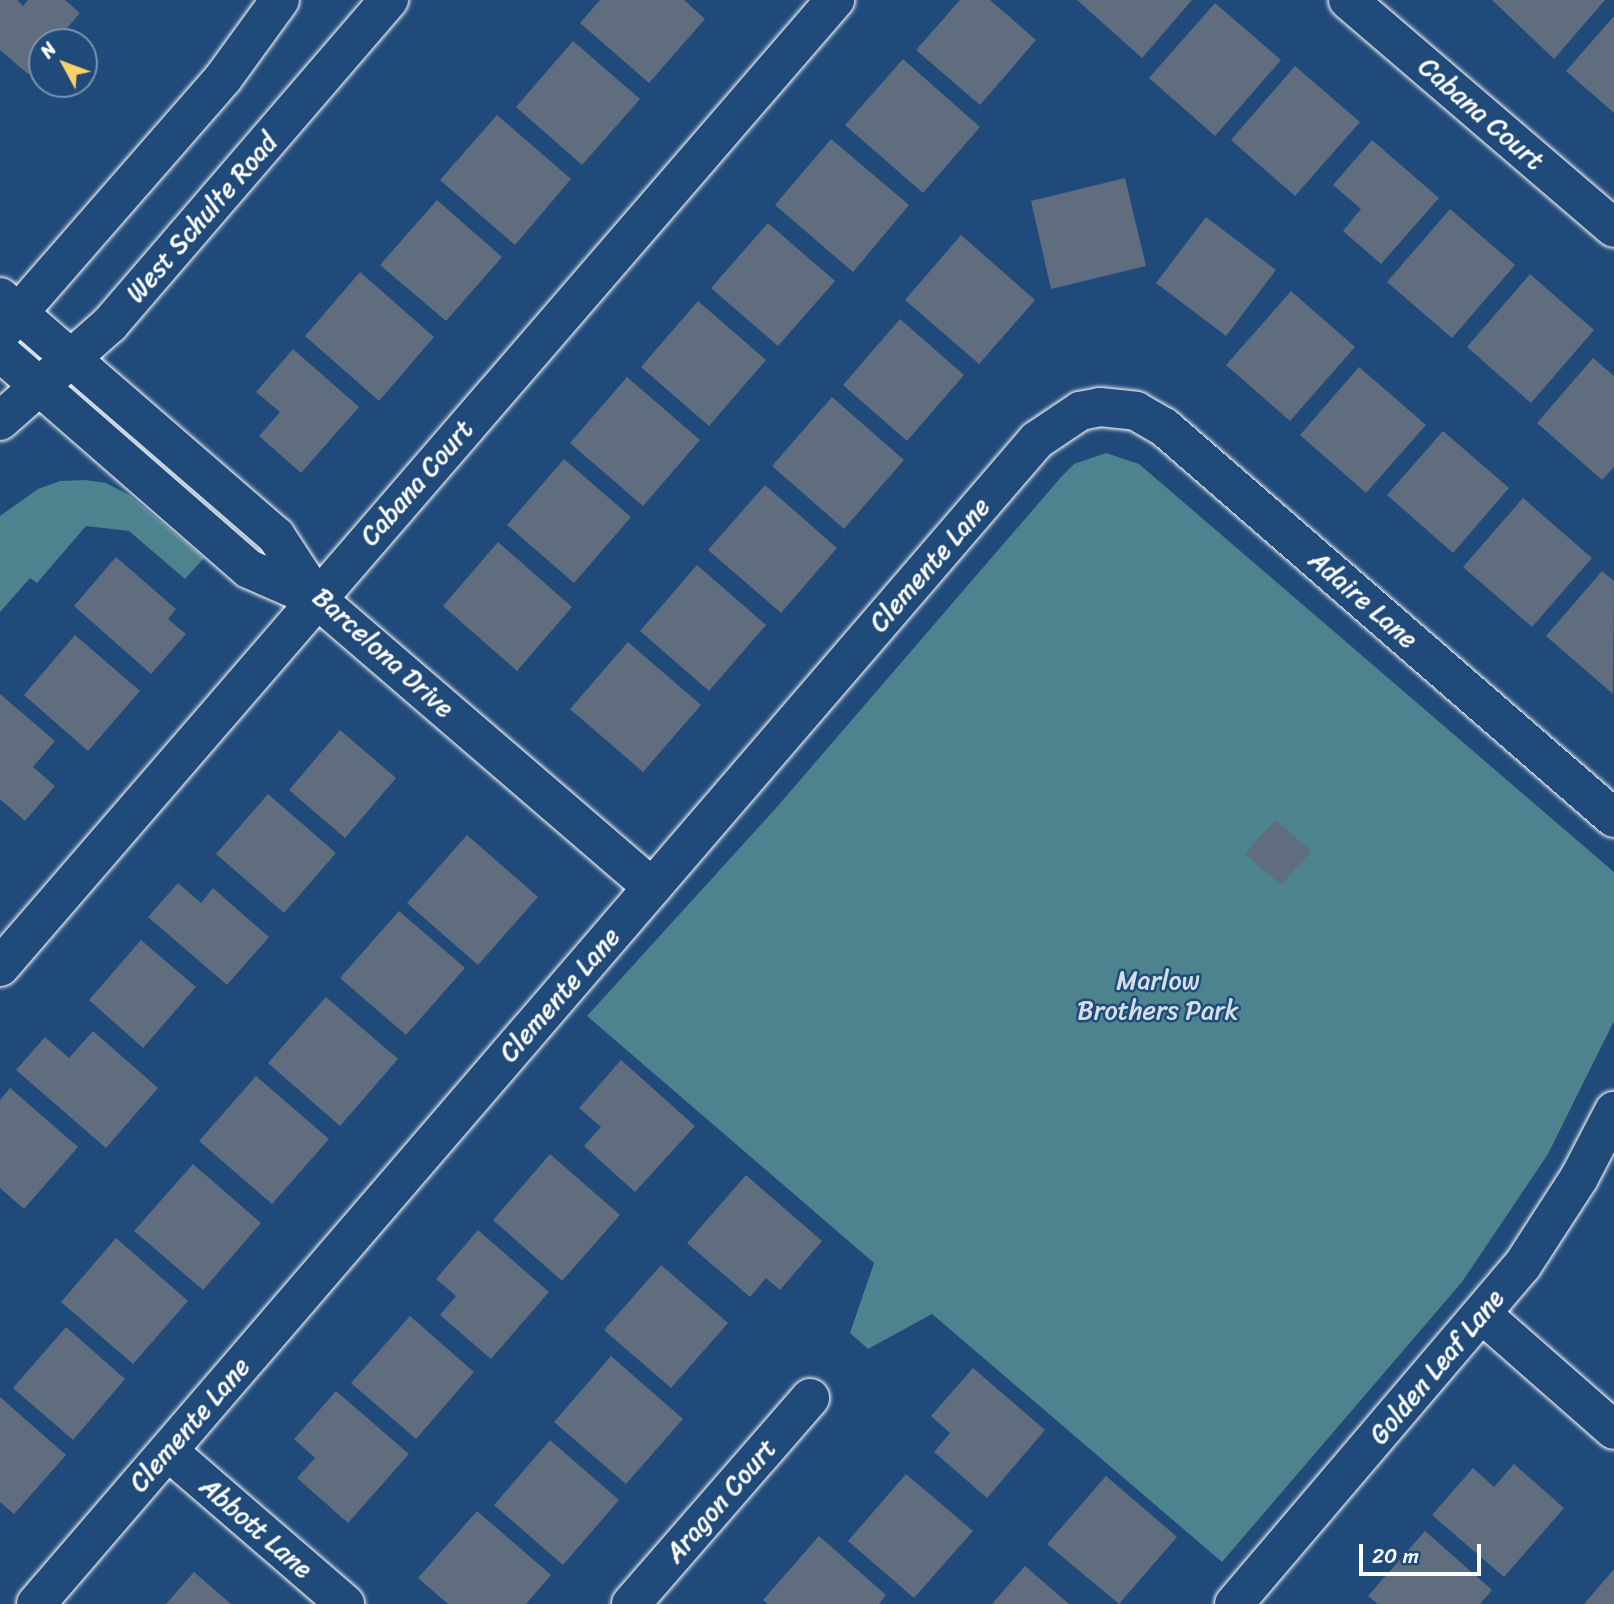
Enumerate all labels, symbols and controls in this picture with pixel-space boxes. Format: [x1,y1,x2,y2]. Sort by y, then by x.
north arrow [28,28,98,98]
text: N [32,34,65,66]
street label: Cabana Court [1412,51,1550,177]
street label: West Schulte Road [120,127,284,309]
street label: Cabana Court [354,414,480,552]
street label: Clemente Lane [863,492,997,638]
street label: Adaire Lane [1302,544,1424,656]
street label: Barcelona Drive [306,581,460,725]
street label: Clemente Lane [493,922,627,1068]
park label: Marlow Brothers Park [1077,965,1239,1026]
street label: Golden Leaf Lane [1363,1283,1511,1451]
street label: Clemente Lane [123,1352,257,1498]
street label: Aragon Court [659,1433,783,1569]
street label: Abbott Lane [193,1471,319,1585]
scale bar [1362,1530,1484,1574]
text: 20 m [1372,1537,1419,1575]

